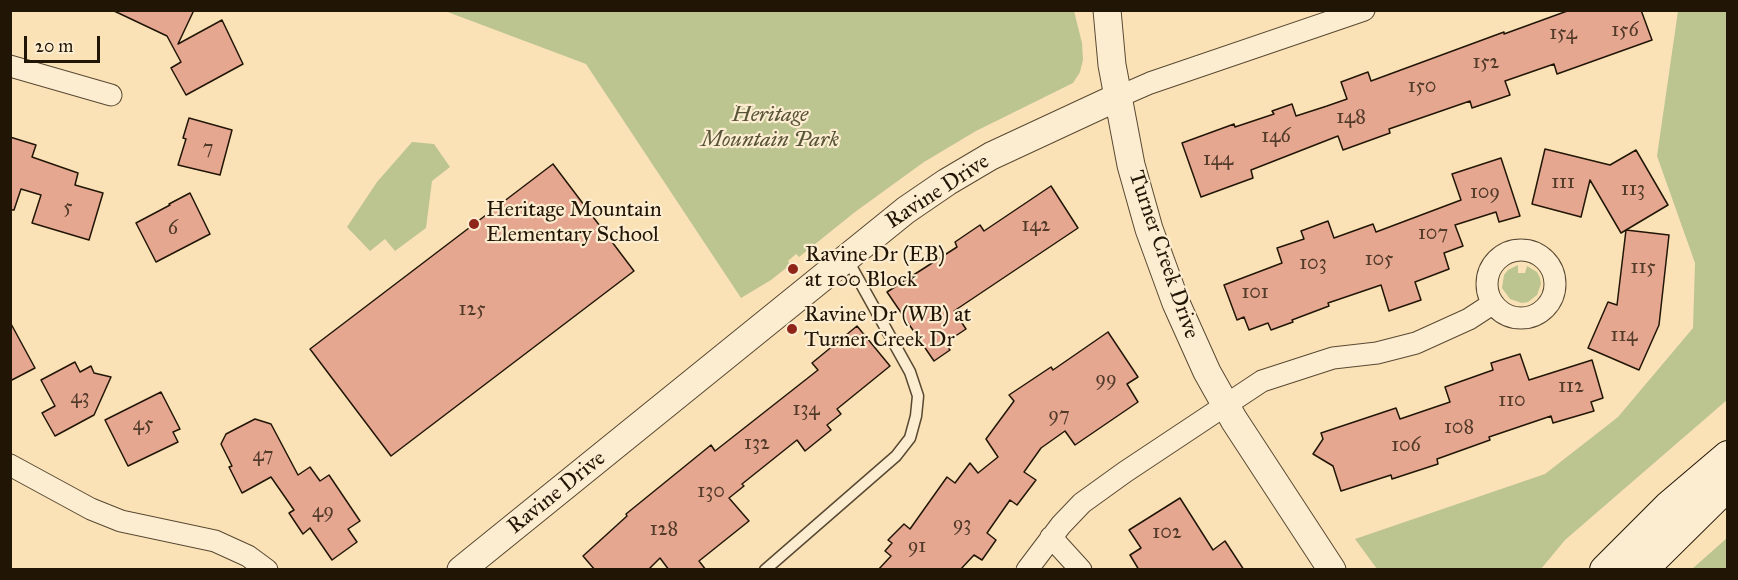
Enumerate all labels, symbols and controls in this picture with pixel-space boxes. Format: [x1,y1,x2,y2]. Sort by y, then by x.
house number: 156 [1611,19,1639,43]
house number: 154 [1549,22,1577,46]
scale bar [27,24,104,62]
text: 20 m [35,35,73,57]
house number: 152 [1473,51,1499,75]
house number: 150 [1408,75,1436,99]
park label: Heritage Mountain Park [701,103,839,154]
house number: 148 [1336,106,1366,130]
house number: 146 [1261,125,1291,149]
house number: 7 [203,137,213,161]
house number: 144 [1203,148,1233,172]
street label: Ravine Drive [881,149,995,235]
street label: Turner Creek Drive [1122,168,1204,342]
house number: 111 [1551,171,1575,195]
house number: 113 [1621,178,1645,202]
house number: 109 [1470,181,1500,205]
house number: 5 [63,196,73,220]
place label: Heritage Mountain Elementary School [486,198,662,249]
house number: 142 [1022,214,1050,238]
house number: 6 [168,217,178,241]
marker: Heritage Mountain Elementary School [467,217,481,231]
house number: 107 [1418,222,1448,246]
place label: Ravine Dr (EB) at 100 Block [805,243,945,294]
house number: 105 [1365,248,1393,272]
house number: 103 [1299,252,1327,276]
house number: 115 [1631,256,1655,280]
marker: Ravine Dr (EB) at 100 Block [786,262,800,276]
house number: 101 [1241,281,1269,305]
house number: 125 [459,298,485,322]
place label: Ravine Dr (WB) at Turner Creek Dr [804,303,971,354]
marker: Ravine Dr (WB) at Turner Creek Dr [785,322,799,336]
house number: 114 [1611,324,1637,348]
house number: 99 [1095,368,1117,392]
house number: 112 [1558,375,1584,399]
house number: 43 [70,386,90,410]
house number: 110 [1498,389,1526,413]
house number: 134 [792,398,820,422]
house number: 97 [1048,404,1070,428]
house number: 45 [133,413,153,437]
house number: 108 [1444,416,1474,440]
house number: 132 [744,432,770,456]
house number: 106 [1391,434,1421,458]
house number: 47 [253,444,273,468]
street label: Ravine Drive [503,446,611,540]
house number: 130 [697,480,725,504]
house number: 49 [312,500,334,524]
house number: 93 [953,513,971,537]
house number: 128 [650,518,678,542]
house number: 102 [1152,521,1182,545]
house number: 91 [908,535,926,559]

